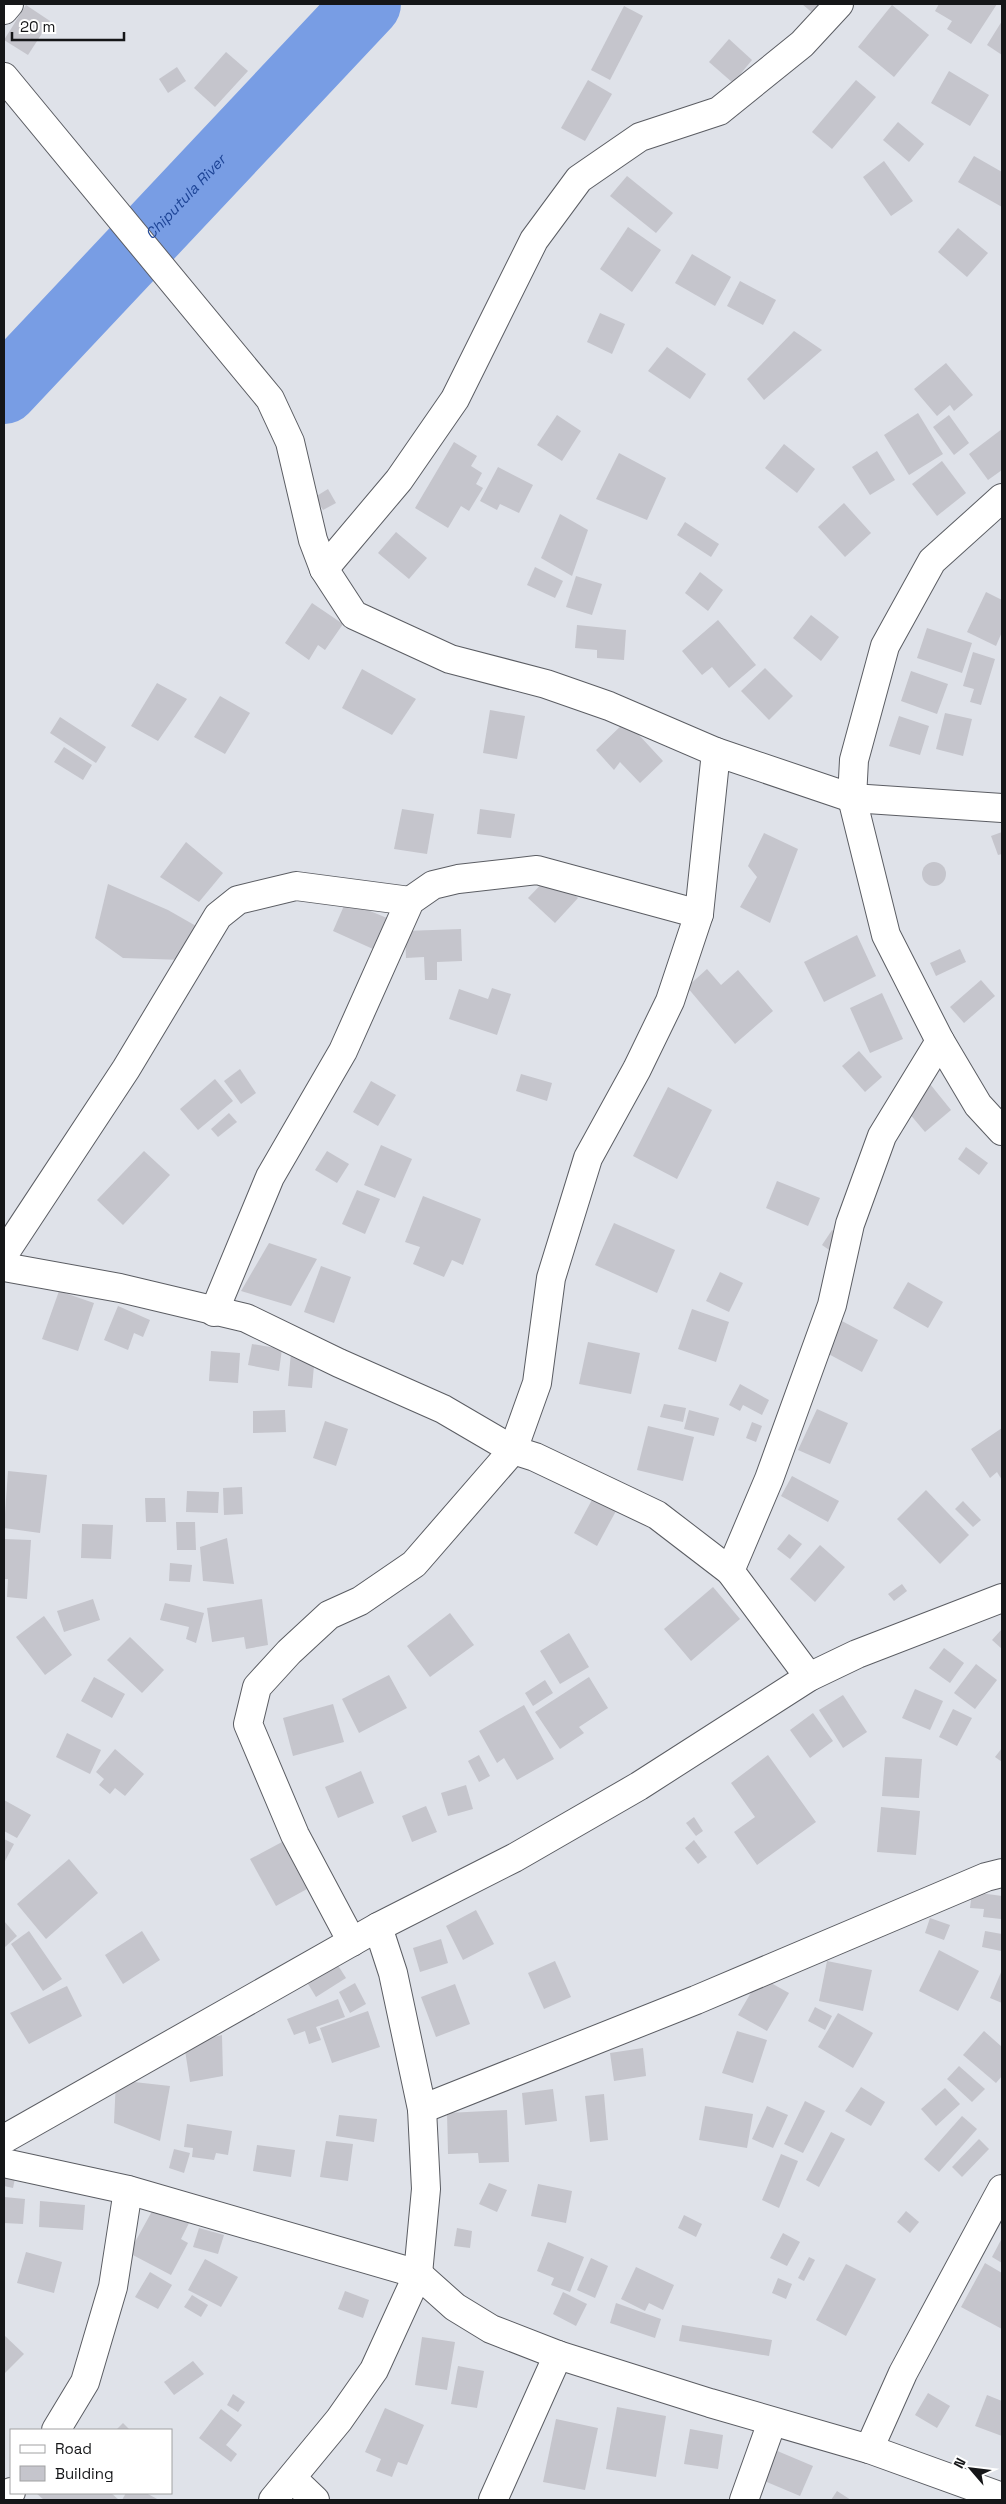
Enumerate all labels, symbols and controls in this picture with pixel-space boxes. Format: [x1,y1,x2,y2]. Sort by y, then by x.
scale bar [12,10,125,42]
text: 20 m [20,17,55,36]
water label: Chiputula River [141,149,230,243]
legend [10,2429,172,2494]
text: Road [55,2439,92,2458]
north arrow [946,2444,996,2494]
text: N [949,2455,970,2471]
text: Building [55,2464,114,2483]

